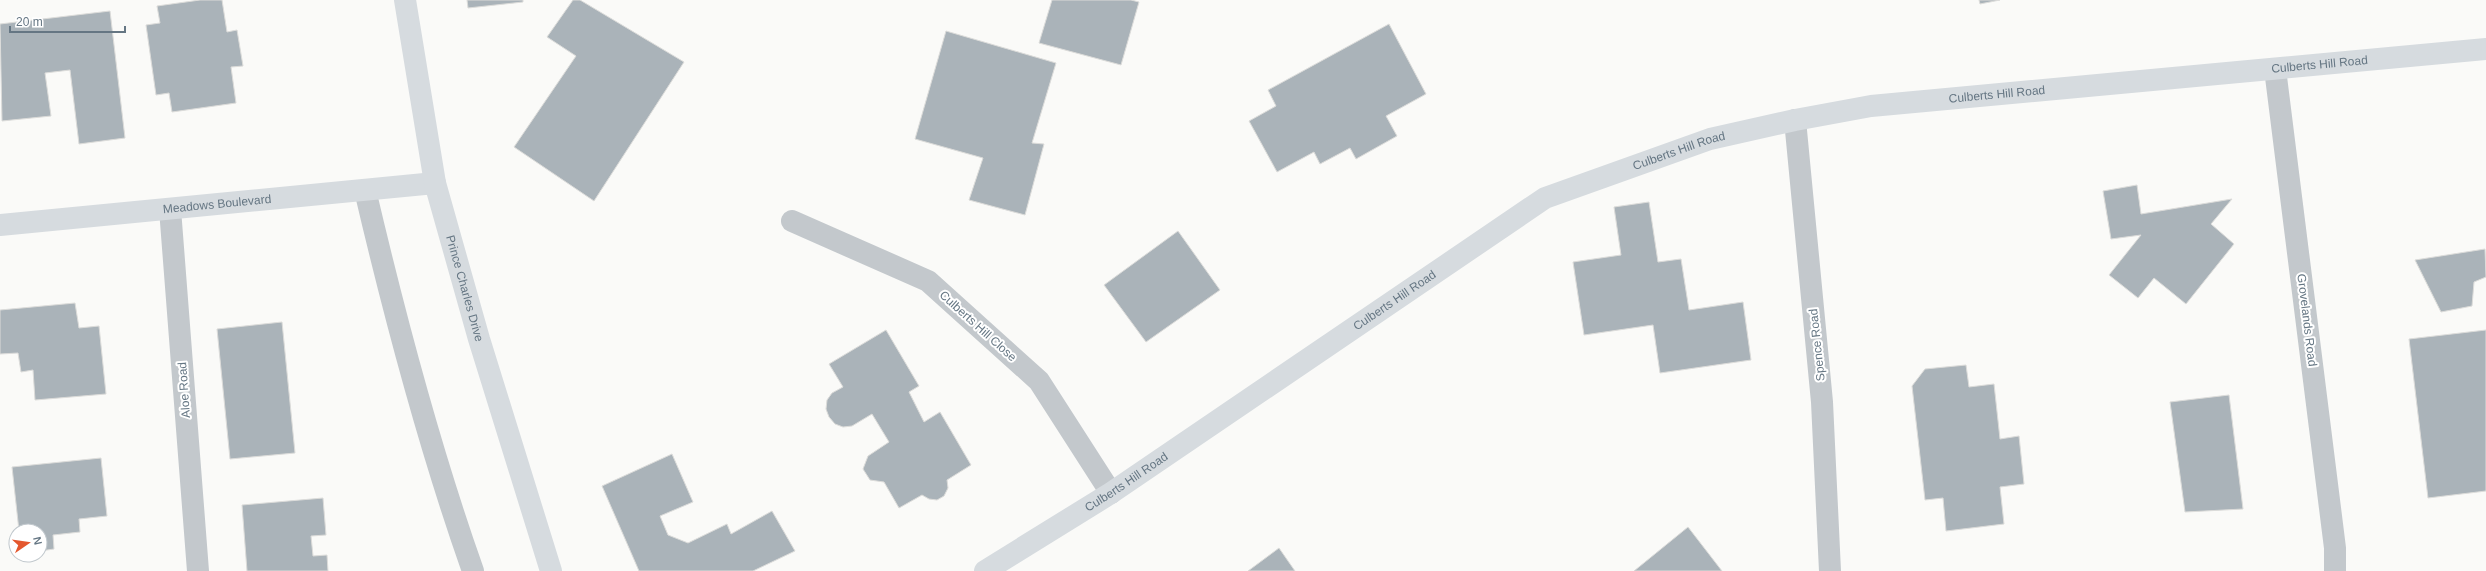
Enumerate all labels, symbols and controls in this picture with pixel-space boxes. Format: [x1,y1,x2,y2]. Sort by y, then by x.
scale bar [10,8,125,34]
text: 20 m [16,15,43,29]
street label: Culberts Hill Road [2271,53,2368,76]
street label: Culberts Hill Road [1948,83,2046,106]
street label: Culberts Hill Road [1631,129,1726,173]
street label: Meadows Boulevard [162,192,272,216]
street label: Prince Charles Drive [443,234,487,344]
street label: Culberts Hill Road [1351,267,1439,333]
street label: Grovelands Road [2294,273,2320,367]
street label: Culberts Hill Close [937,288,1020,364]
street label: Spence Road [1806,308,1828,382]
street label: Aloe Road [175,362,193,418]
street label: Culberts Hill Road [1082,449,1171,515]
north arrow [8,523,48,563]
text: N [31,536,44,546]

